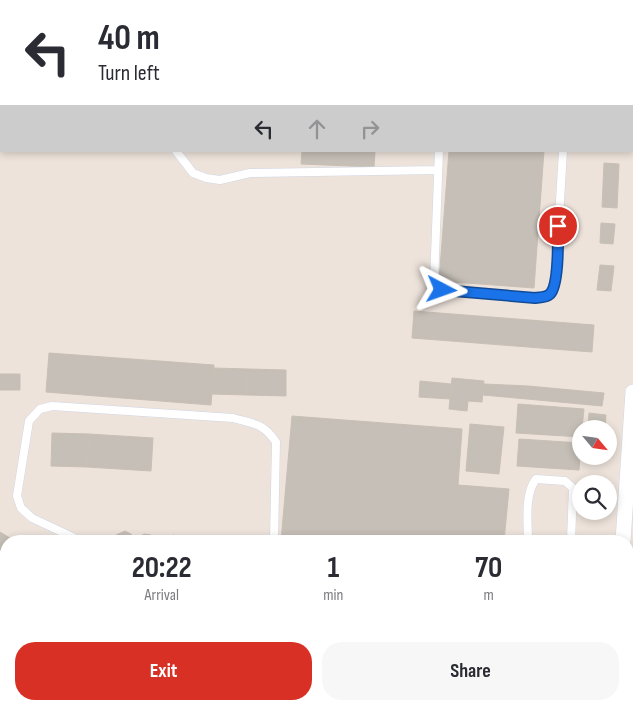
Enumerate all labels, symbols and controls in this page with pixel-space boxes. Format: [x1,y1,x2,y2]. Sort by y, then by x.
text: 40 m [98,17,160,60]
icon: left [15,20,80,85]
text: Turn left [98,60,160,87]
icon: left [250,115,278,143]
icon: ahead [303,115,331,143]
icon: right [356,115,384,143]
pin [537,205,579,247]
icon: arrive [544,212,572,240]
position arrow [415,263,467,315]
north arrow [572,420,618,465]
map controls [572,420,617,520]
button: search [572,475,617,520]
text: 20:22 [132,550,192,586]
text: 1 [328,550,339,586]
text: 70 [475,550,502,586]
text: Arrival [144,586,179,605]
text: min [323,586,343,605]
text: m [484,586,494,605]
button: Exit [15,642,312,700]
button: Share [322,642,619,700]

